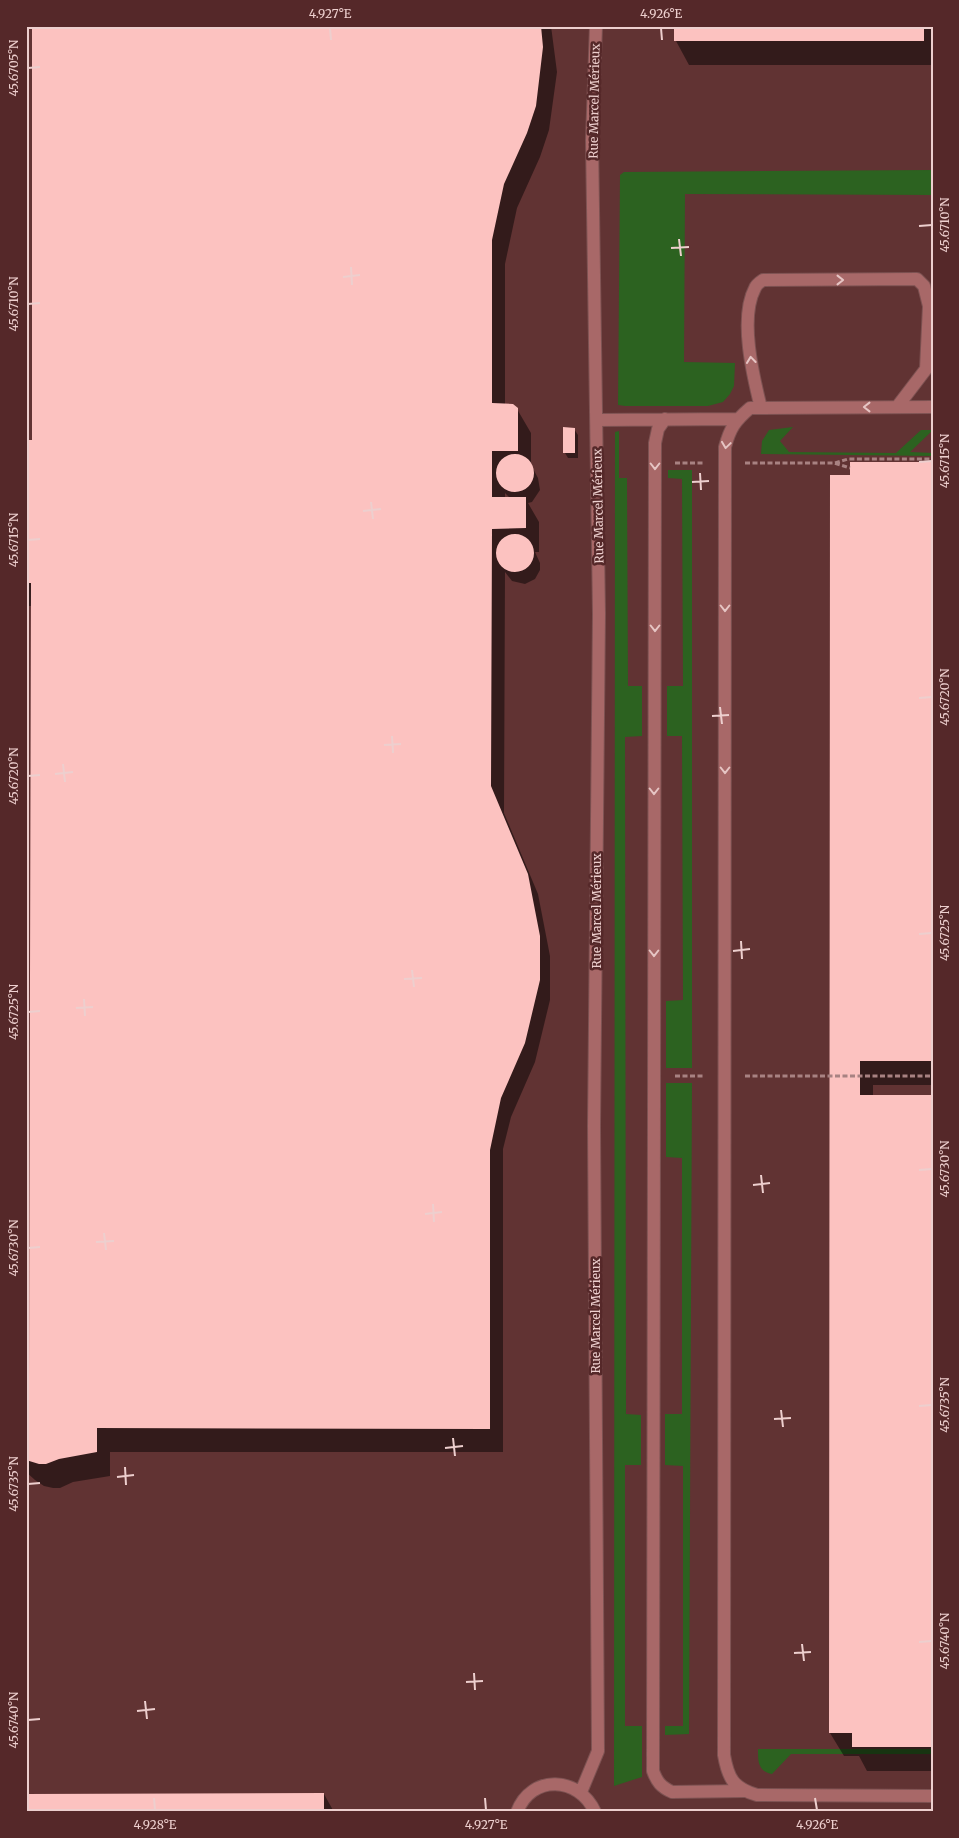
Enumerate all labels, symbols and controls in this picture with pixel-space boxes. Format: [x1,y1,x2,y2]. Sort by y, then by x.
text: 4.927°E [309,6,352,21]
text: 4.926°E [640,6,682,21]
text: 45.6705°N [6,39,21,96]
street label: Rue Marcel Mérieux [585,42,603,159]
text: 45.6710°N [937,197,952,253]
one-way arrow [837,275,845,285]
text: 45.6710°N [6,276,21,332]
one-way arrow [745,356,756,364]
one-way arrow [862,402,870,412]
text: 45.6715°N [937,433,952,488]
one-way arrow [722,441,732,450]
street label: Rue Marcel Mérieux [589,447,607,564]
one-way arrow [650,462,660,470]
text: 45.6715°N [6,512,21,567]
one-way arrow [720,604,730,612]
one-way arrow [650,624,660,632]
text: 45.6720°N [937,668,952,726]
text: 45.6720°N [6,747,21,805]
one-way arrow [720,767,730,775]
one-way arrow [649,787,659,795]
street label: Rue Marcel Mérieux [589,853,604,969]
text: 45.6725°N [937,904,952,961]
one-way arrow [649,950,659,957]
text: 45.6725°N [6,983,21,1040]
text: 45.6730°N [937,1140,952,1198]
text: 45.6730°N [6,1219,21,1277]
street label: Rue Marcel Mérieux [588,1258,603,1374]
text: 45.6735°N [937,1376,952,1433]
text: 45.6735°N [6,1455,21,1512]
text: 45.6740°N [937,1612,952,1669]
text: 45.6740°N [6,1691,21,1748]
text: 4.928°E [134,1817,177,1832]
text: 4.927°E [465,1817,508,1832]
text: 4.926°E [796,1817,838,1832]

